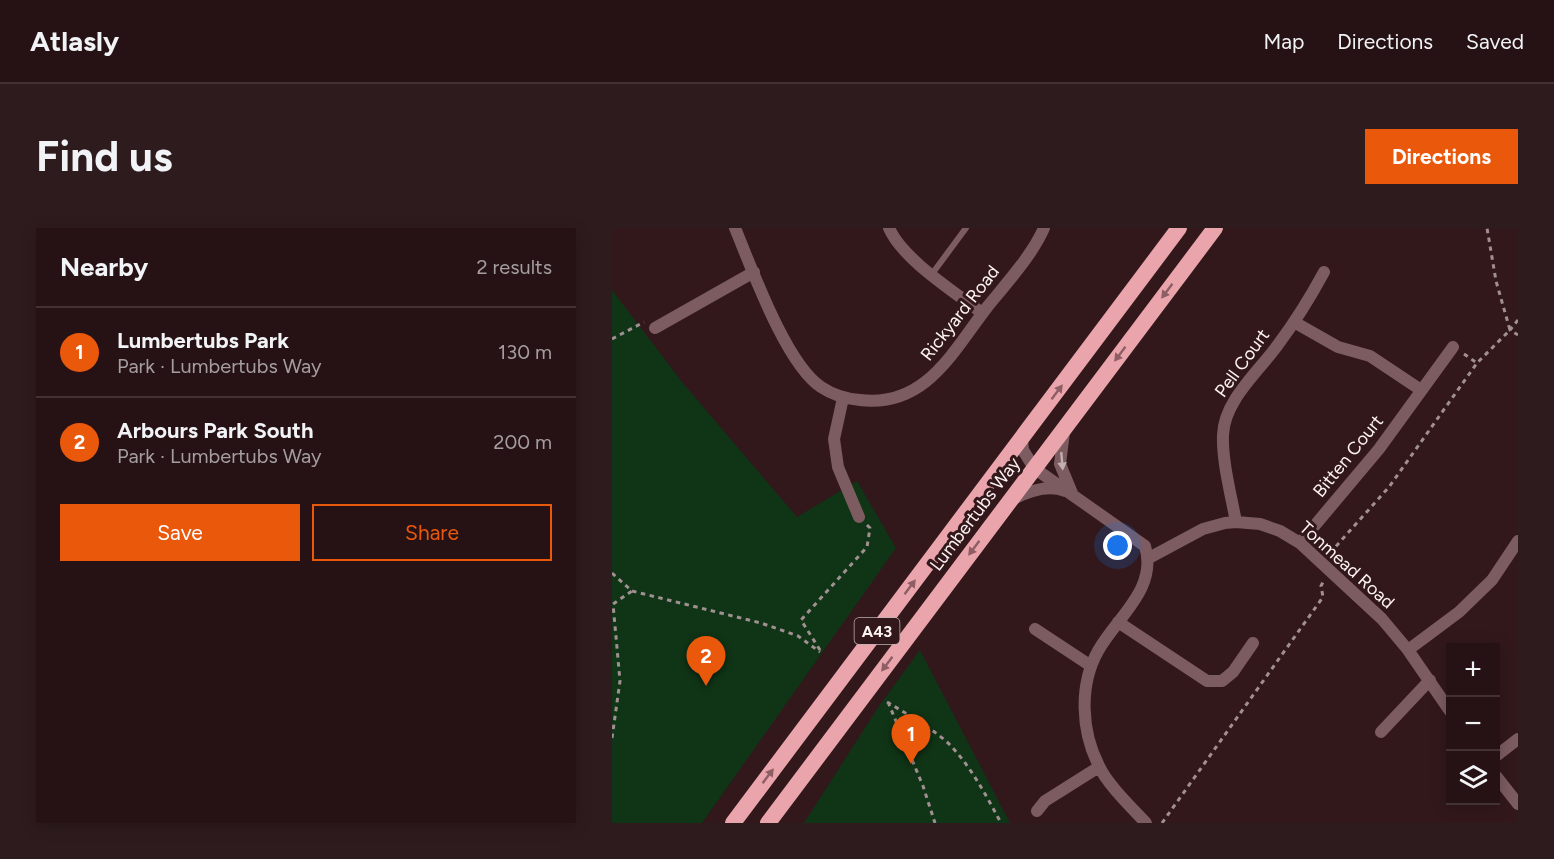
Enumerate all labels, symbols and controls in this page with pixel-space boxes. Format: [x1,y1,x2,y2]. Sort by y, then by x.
text: Atlasly [30,24,119,58]
text: Map [1263,29,1304,54]
text: Directions [1337,29,1433,54]
text: Saved [1466,29,1524,54]
button: Directions [1365,129,1518,184]
text: Find us [36,131,173,182]
text: Nearby [60,251,148,283]
text: 2 results [476,255,552,279]
street label: Rickyard Road [916,261,1004,365]
one-way arrow [1161,284,1173,299]
street label: Pell Court [1210,325,1274,401]
text: Lumbertubs Park [117,327,289,354]
text: 1 [75,340,84,364]
text: 130 m [498,340,552,364]
one-way arrow [1113,346,1126,362]
text: Park · Lumbertubs Way [117,354,322,378]
one-way arrow [1051,385,1063,401]
street label: Bitten Court [1308,410,1388,502]
text: Arbours Park South [117,417,313,444]
text: 2 [74,430,85,454]
text: 200 m [493,430,552,454]
text: Park · Lumbertubs Way [117,444,322,468]
street label: Lumbertubs Way [925,452,1025,575]
one-way arrow [1057,452,1067,471]
button: Save [60,504,300,561]
button: Share [312,504,552,561]
street label: Tonmead Road [1295,517,1399,613]
your location [1103,531,1132,560]
one-way arrow [968,541,980,556]
one-way arrow [904,579,916,594]
road number: A43 [854,618,900,644]
pin: 2 [686,636,725,686]
map controls [1446,643,1500,805]
button: + [1446,643,1500,697]
one-way arrow [881,657,893,672]
button: − [1446,697,1500,751]
pin: 1 [892,714,930,764]
button: layers [1446,751,1500,805]
one-way arrow [762,769,774,785]

